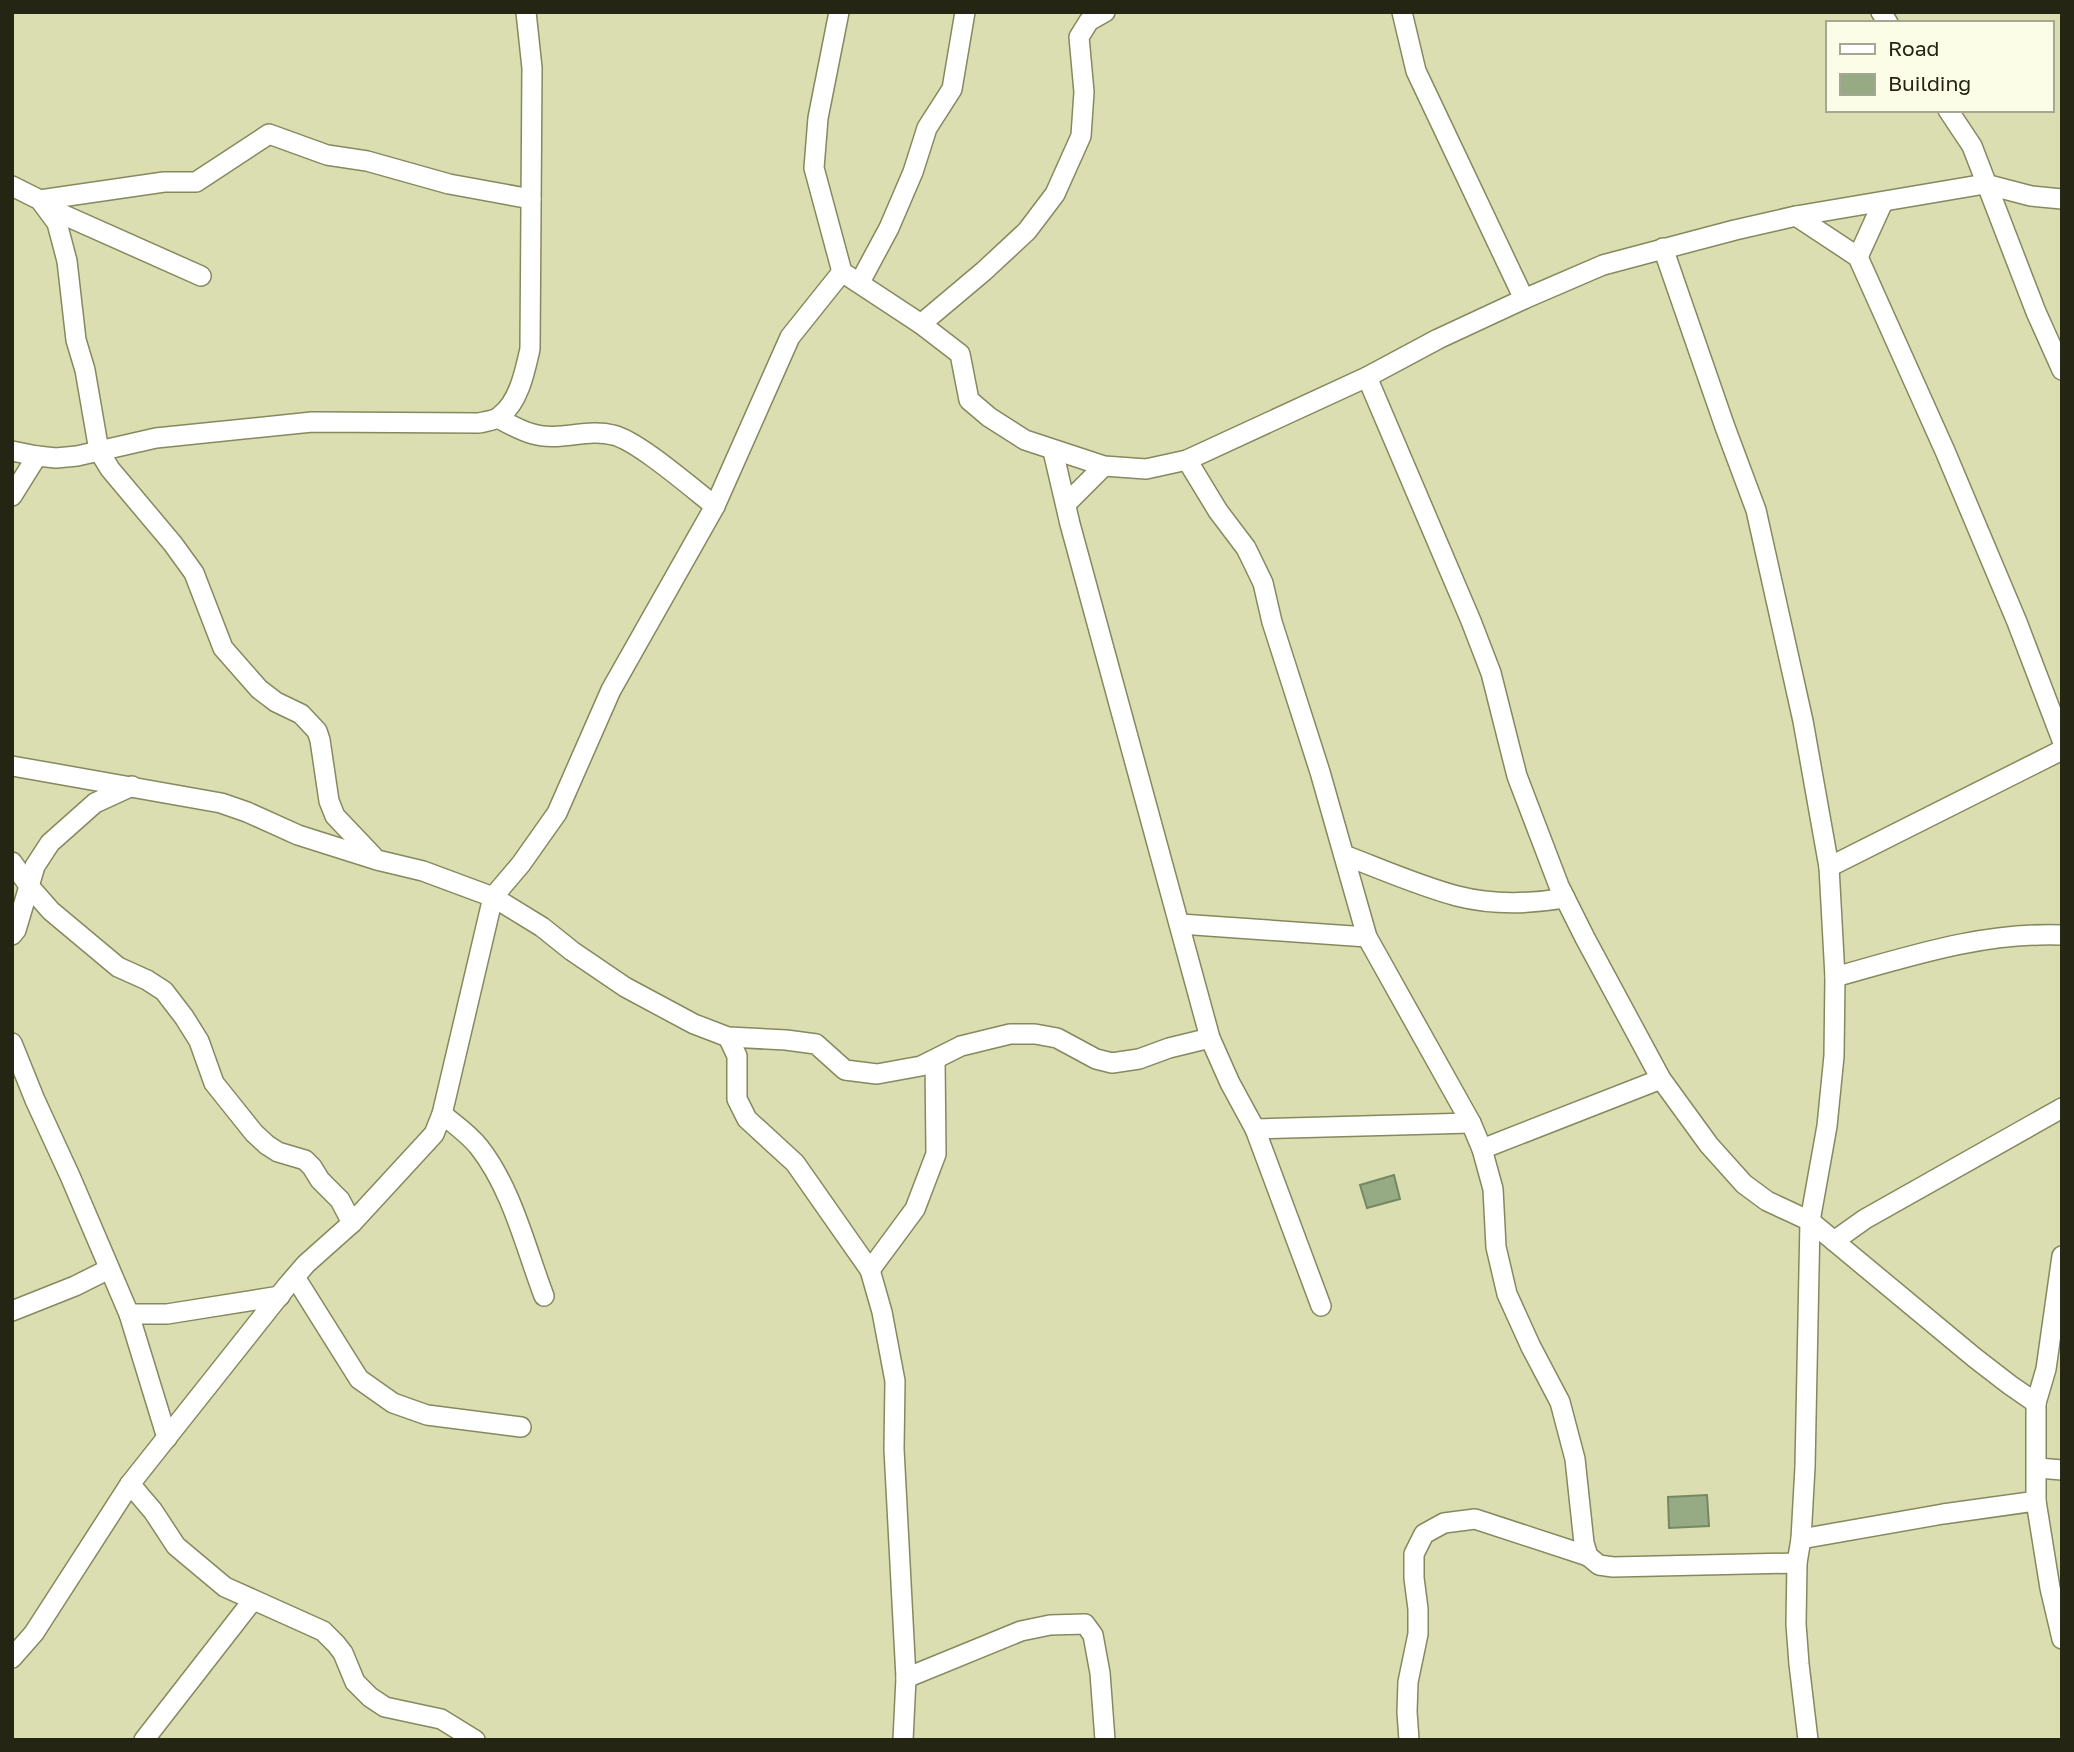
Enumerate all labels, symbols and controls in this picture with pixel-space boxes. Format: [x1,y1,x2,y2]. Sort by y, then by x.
legend [1826,21,2053,112]
text: Road [1888,35,1939,61]
text: Building [1888,70,1971,96]

